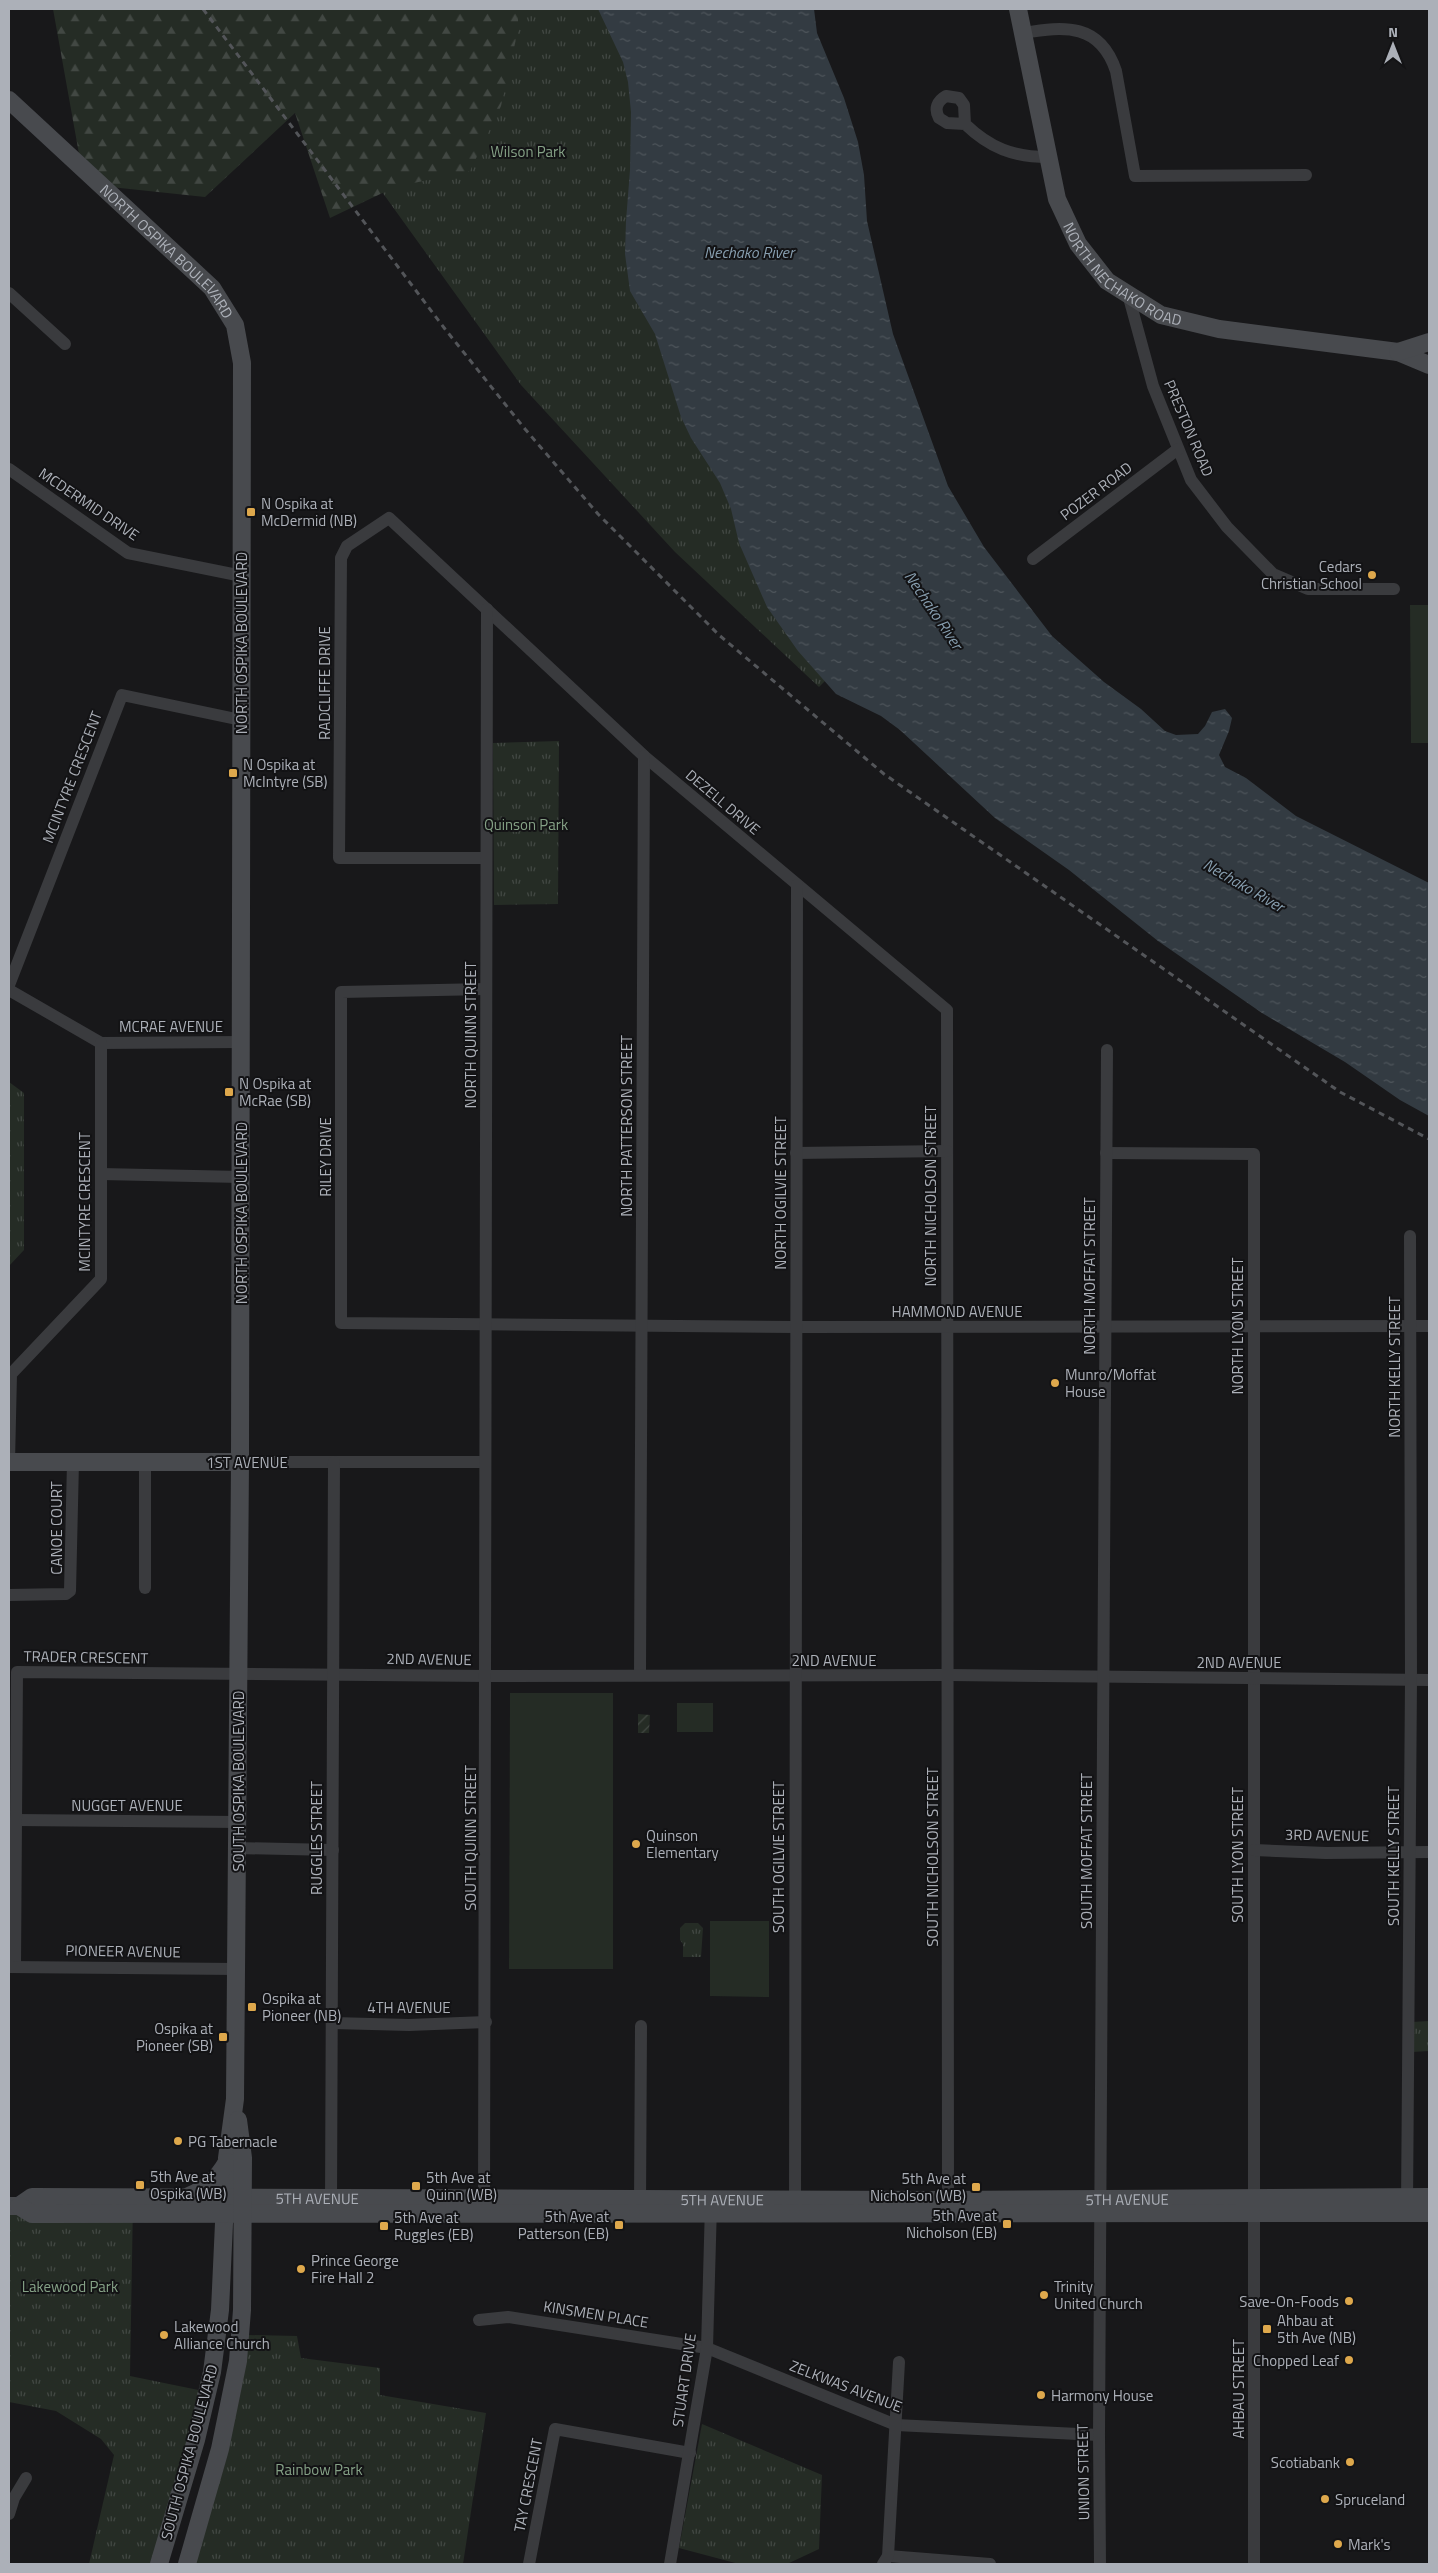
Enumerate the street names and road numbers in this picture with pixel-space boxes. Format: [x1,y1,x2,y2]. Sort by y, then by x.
street label: NORTH OSPIKA BOULEVARD [95,178,239,323]
street label: NORTH NECHAKO ROAD [1058,218,1184,331]
street label: PRESTON ROAD [1158,376,1220,480]
street label: POZER ROAD [1055,456,1137,526]
street label: MCDERMID DRIVE [34,462,144,546]
street label: NORTH OSPIKA BOULEVARD [230,552,253,734]
street label: RADCLIFFE DRIVE [313,626,336,740]
street label: MCINTYRE CRESCENT [36,708,108,846]
street label: DEZELL DRIVE [681,764,765,840]
street label: NORTH QUINN STREET [459,961,482,1109]
street label: MCRAE AVENUE [119,1015,223,1038]
street label: NORTH PATTERSON STREET [615,1035,638,1217]
street label: NORTH NICHOLSON STREET [919,1105,942,1286]
street label: NORTH OGILVIE STREET [769,1116,792,1270]
street label: RILEY DRIVE [314,1117,337,1197]
street label: NORTH OSPIKA BOULEVARD [230,1122,253,1304]
street label: MCINTYRE CRESCENT [73,1132,96,1272]
street label: NORTH MOFFAT STREET [1078,1197,1101,1355]
street label: NORTH LYON STREET [1226,1257,1249,1395]
street label: NORTH KELLY STREET [1383,1296,1406,1438]
street label: HAMMOND AVENUE [892,1300,1022,1323]
street label: 1ST AVENUE [206,1451,288,1474]
street label: CANOE COURT [45,1481,68,1575]
street label: TRADER CRESCENT [23,1644,149,1670]
street label: 2ND AVENUE [386,1647,472,1671]
street label: 2ND AVENUE [791,1649,877,1672]
street label: 2ND AVENUE [1196,1651,1282,1674]
street label: SOUTH OSPIKA BOULEVARD [227,1691,250,1871]
street label: SOUTH QUINN STREET [459,1765,482,1911]
street label: SOUTH NICHOLSON STREET [921,1767,944,1947]
street label: SOUTH MOFFAT STREET [1075,1773,1098,1929]
street label: RUGGLES STREET [305,1781,328,1895]
street label: SOUTH OGILVIE STREET [767,1781,790,1933]
street label: SOUTH KELLY STREET [1382,1786,1405,1926]
street label: SOUTH LYON STREET [1226,1787,1249,1923]
street label: NUGGET AVENUE [71,1794,183,1817]
street label: 3RD AVENUE [1285,1823,1369,1847]
street label: PIONEER AVENUE [65,1938,181,1964]
street label: 4TH AVENUE [367,1996,451,2019]
street label: 5TH AVENUE [275,2186,359,2210]
street label: 5TH AVENUE [1085,2187,1169,2211]
street label: 5TH AVENUE [680,2188,764,2211]
street label: KINSMEN PLACE [542,2294,650,2334]
street label: STUART DRIVE [666,2332,702,2428]
street label: AHBAU STREET [1227,2339,1250,2439]
street label: ZELKWAS AVENUE [786,2354,906,2418]
street label: SOUTH OSPIKA BOULEVARD [154,2362,224,2542]
street label: UNION STREET [1071,2423,1095,2520]
street label: TAY CRESCENT [508,2436,548,2534]

